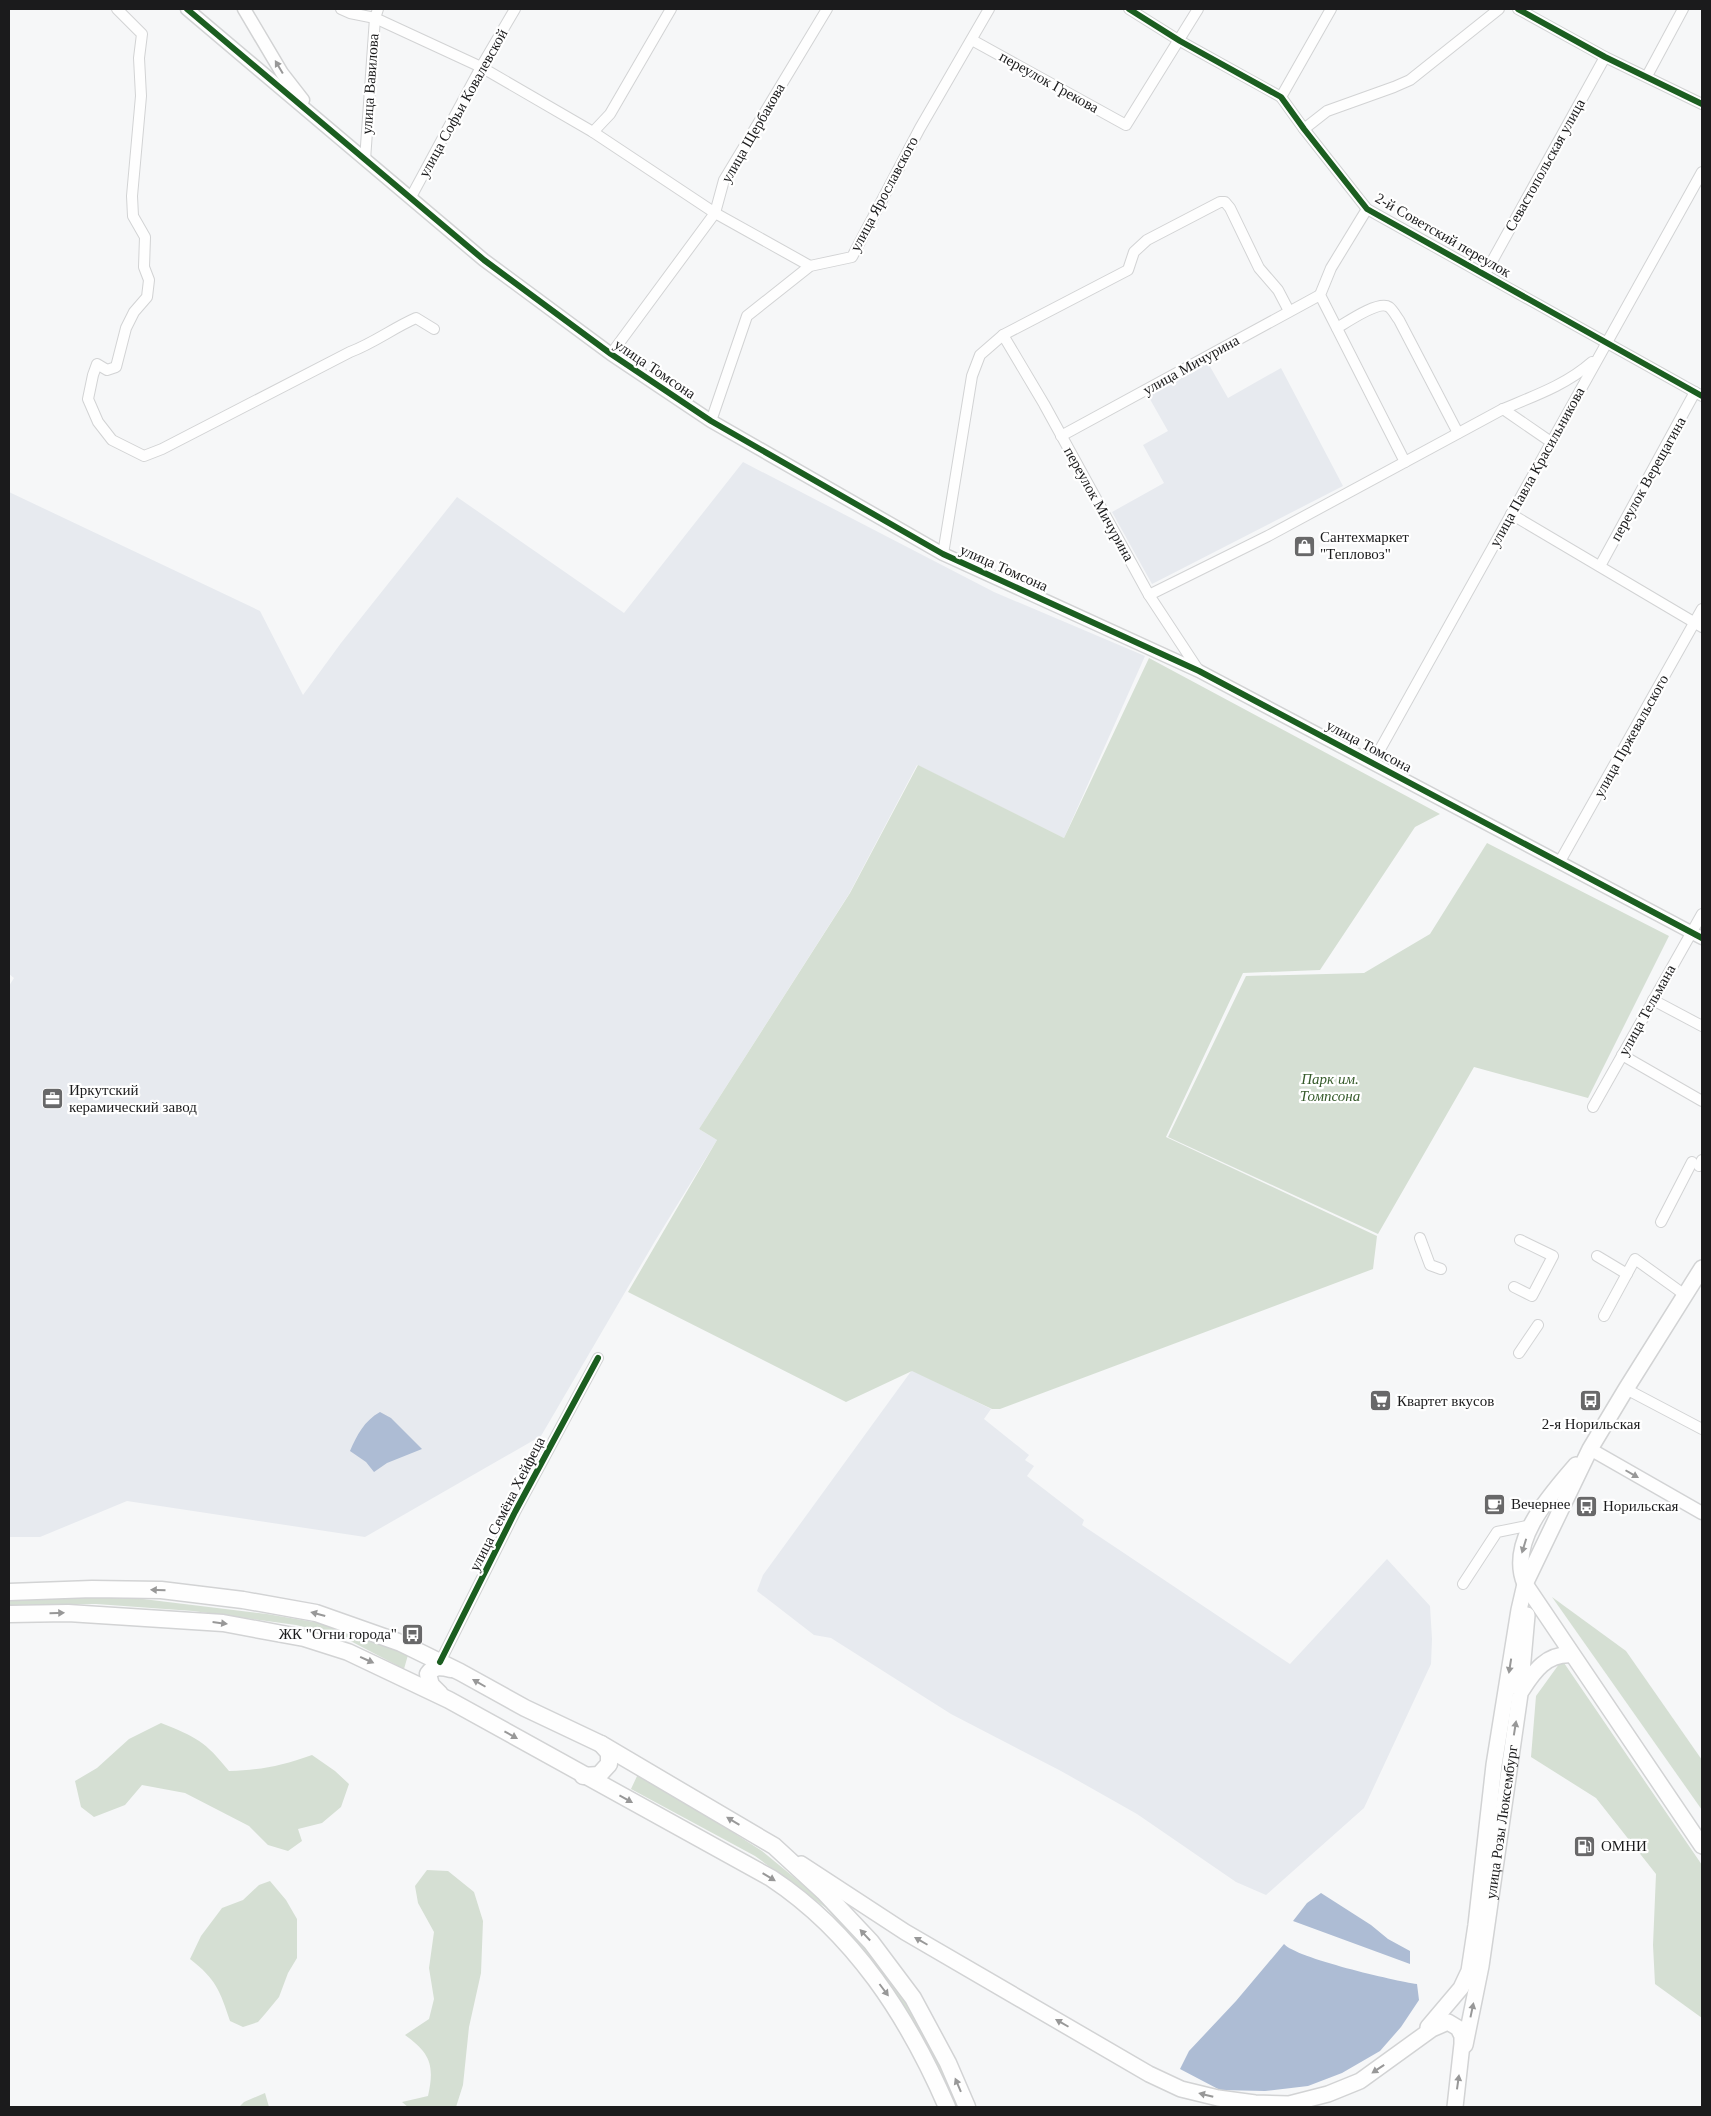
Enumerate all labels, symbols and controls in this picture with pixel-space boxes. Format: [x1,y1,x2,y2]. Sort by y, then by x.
street label: улица Софьи Ковалевской [416,26,510,180]
street label: улица Вавилова [358,33,382,135]
street label: переулок Грекова [997,48,1102,116]
one-way arrow [274,60,283,73]
street label: улица Щербакова [718,80,788,185]
street label: Севастопольская улица [1502,96,1588,234]
street label: улица Ярославского [847,134,921,254]
street label: 2-й Советский переулок [1373,190,1514,281]
street label: улица Мичурина [1140,332,1242,398]
street label: улица Томсона [611,336,699,402]
street label: улица Павла Красильникова [1486,384,1588,550]
street label: переулок Верещагина [1607,414,1689,544]
street label: переулок Мичурина [1061,444,1137,564]
place label: Сантехмаркет "Тепловоз" [1320,529,1409,562]
shop icon: Сантехмаркет "Тепловоз" [1292,534,1316,558]
street label: улица Томсона [958,541,1051,595]
street label: улица Пржевальского [1591,672,1671,800]
street label: улица Томсона [1324,717,1415,775]
street label: улица Тельмана [1615,962,1679,1058]
park label: Парк им. Томпсона [1300,1071,1360,1104]
place label: Иркутский керамический завод [69,1082,197,1115]
office icon: Иркутский керамический завод [41,1087,65,1111]
supermarket icon: Квартет вкусов [1369,1389,1393,1413]
bus stop icon: 2-я Норильская [1579,1389,1603,1413]
place label: Квартет вкусов [1397,1393,1494,1409]
place label: 2-я Норильская [1542,1416,1640,1432]
street label: улица Семёна Хейфеца [466,1434,548,1574]
one-way arrow [1626,1469,1639,1478]
cafe icon: Вечернее [1483,1492,1507,1516]
bus stop icon: Норильская [1575,1494,1599,1518]
place label: Вечернее [1511,1496,1571,1512]
place label: Норильская [1603,1498,1679,1514]
one-way arrow [1520,1539,1528,1554]
one-way arrow [149,1586,165,1594]
one-way arrow [50,1609,66,1617]
one-way arrow [311,1609,326,1617]
one-way arrow [212,1619,228,1627]
bus stop icon: ЖК "Огни города" [401,1622,425,1646]
place label: ЖК "Огни города" [279,1626,397,1642]
one-way arrow [360,1656,374,1664]
one-way arrow [1506,1659,1514,1675]
one-way arrow [473,1678,486,1687]
one-way arrow [1511,1720,1519,1736]
one-way arrow [503,1731,518,1739]
street label: улица Розы Люксембург [1483,1744,1521,1900]
one-way arrow [619,1795,633,1804]
one-way arrow [726,1817,739,1826]
fuel station icon: ОМНИ [1573,1834,1597,1858]
place label: ОМНИ [1601,1838,1647,1854]
one-way arrow [762,1873,775,1882]
one-way arrow [859,1929,871,1941]
one-way arrow [915,1937,928,1946]
one-way arrow [878,1983,889,1996]
one-way arrow [1468,2002,1476,2017]
one-way arrow [1055,2019,1068,2028]
one-way arrow [1371,2064,1385,2074]
one-way arrow [1454,2074,1462,2090]
one-way arrow [953,2078,961,2092]
one-way arrow [1199,2091,1214,2099]

